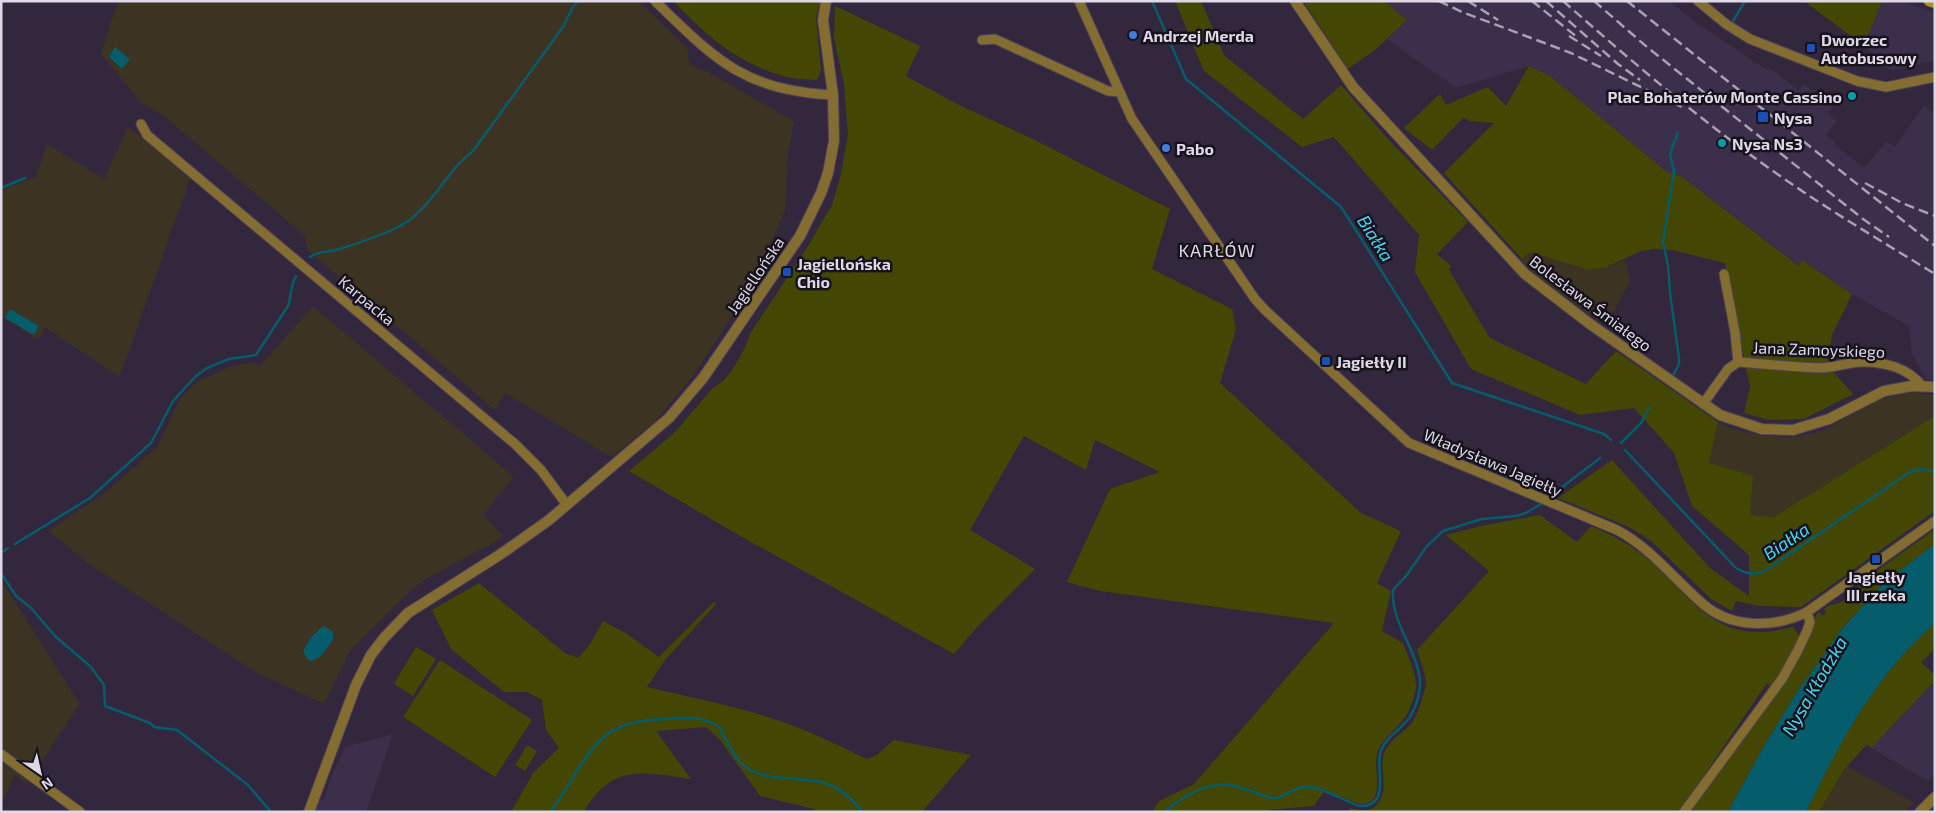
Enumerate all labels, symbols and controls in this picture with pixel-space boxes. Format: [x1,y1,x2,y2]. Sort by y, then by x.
place label: Andrzej Merda [1143,26,1254,45]
marker: Andrzej Merda [1127,29,1139,41]
place label: Dworzec Autobusowy [1821,30,1916,68]
marker: Dworzec Autobusowy [1805,42,1817,54]
place label: Plac Bohaterów Monte Cassino [1608,87,1842,106]
marker: Plac Bohaterów Monte Cassino [1846,90,1858,102]
place label: Nysa [1774,108,1812,128]
marker: Nysa [1756,110,1770,124]
place label: Nysa Ns3 [1732,134,1803,154]
marker: Nysa Ns3 [1716,137,1728,149]
place label: Pabo [1176,139,1214,158]
marker: Pabo [1160,142,1172,154]
water label: Białka [1353,211,1399,265]
street label: Jagiellońska [722,233,788,317]
district label: KARŁÓW [1178,239,1256,261]
street label: Bolesława Śmiałego [1526,251,1656,355]
place label: Jagiellońska Chio [797,254,891,291]
marker: Jagiellońska Chio [781,266,793,278]
street label: Karpacka [335,271,399,329]
street label: Jana Zamoyskiego [1753,337,1885,361]
place label: Jagiełły II [1336,352,1407,372]
marker: Jagiełły II [1320,355,1332,367]
street label: Władysława Jagiełły [1421,424,1566,500]
water label: Białka [1759,518,1813,564]
marker: Jagiełły III rzeka [1870,553,1882,565]
place label: Jagiełły III rzeka [1846,567,1906,604]
water label: Nysa Kłodzka [1777,632,1851,740]
north arrow [15,748,65,798]
text: N [39,774,56,794]

